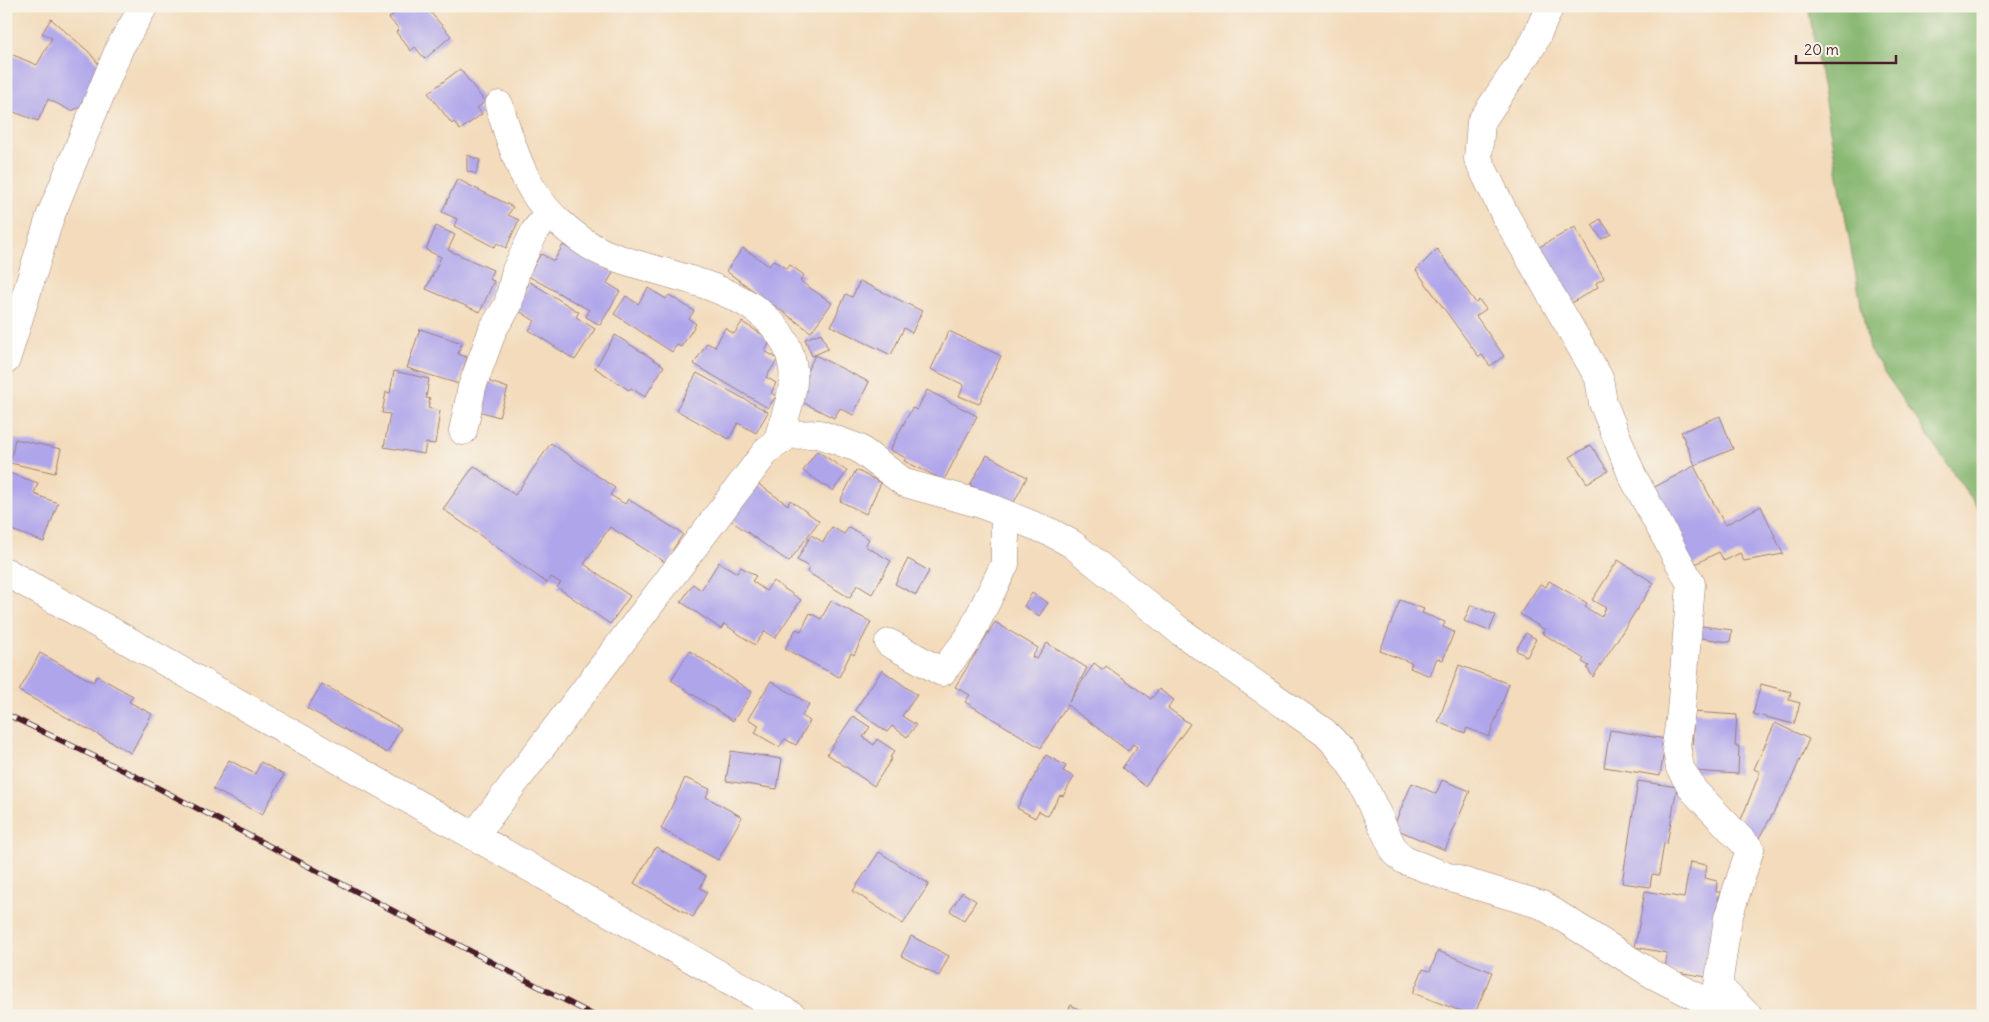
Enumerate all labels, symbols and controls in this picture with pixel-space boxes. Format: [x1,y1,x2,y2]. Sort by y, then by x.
scale bar [1796,32,1896,64]
text: 20 m [1804,40,1839,59]

